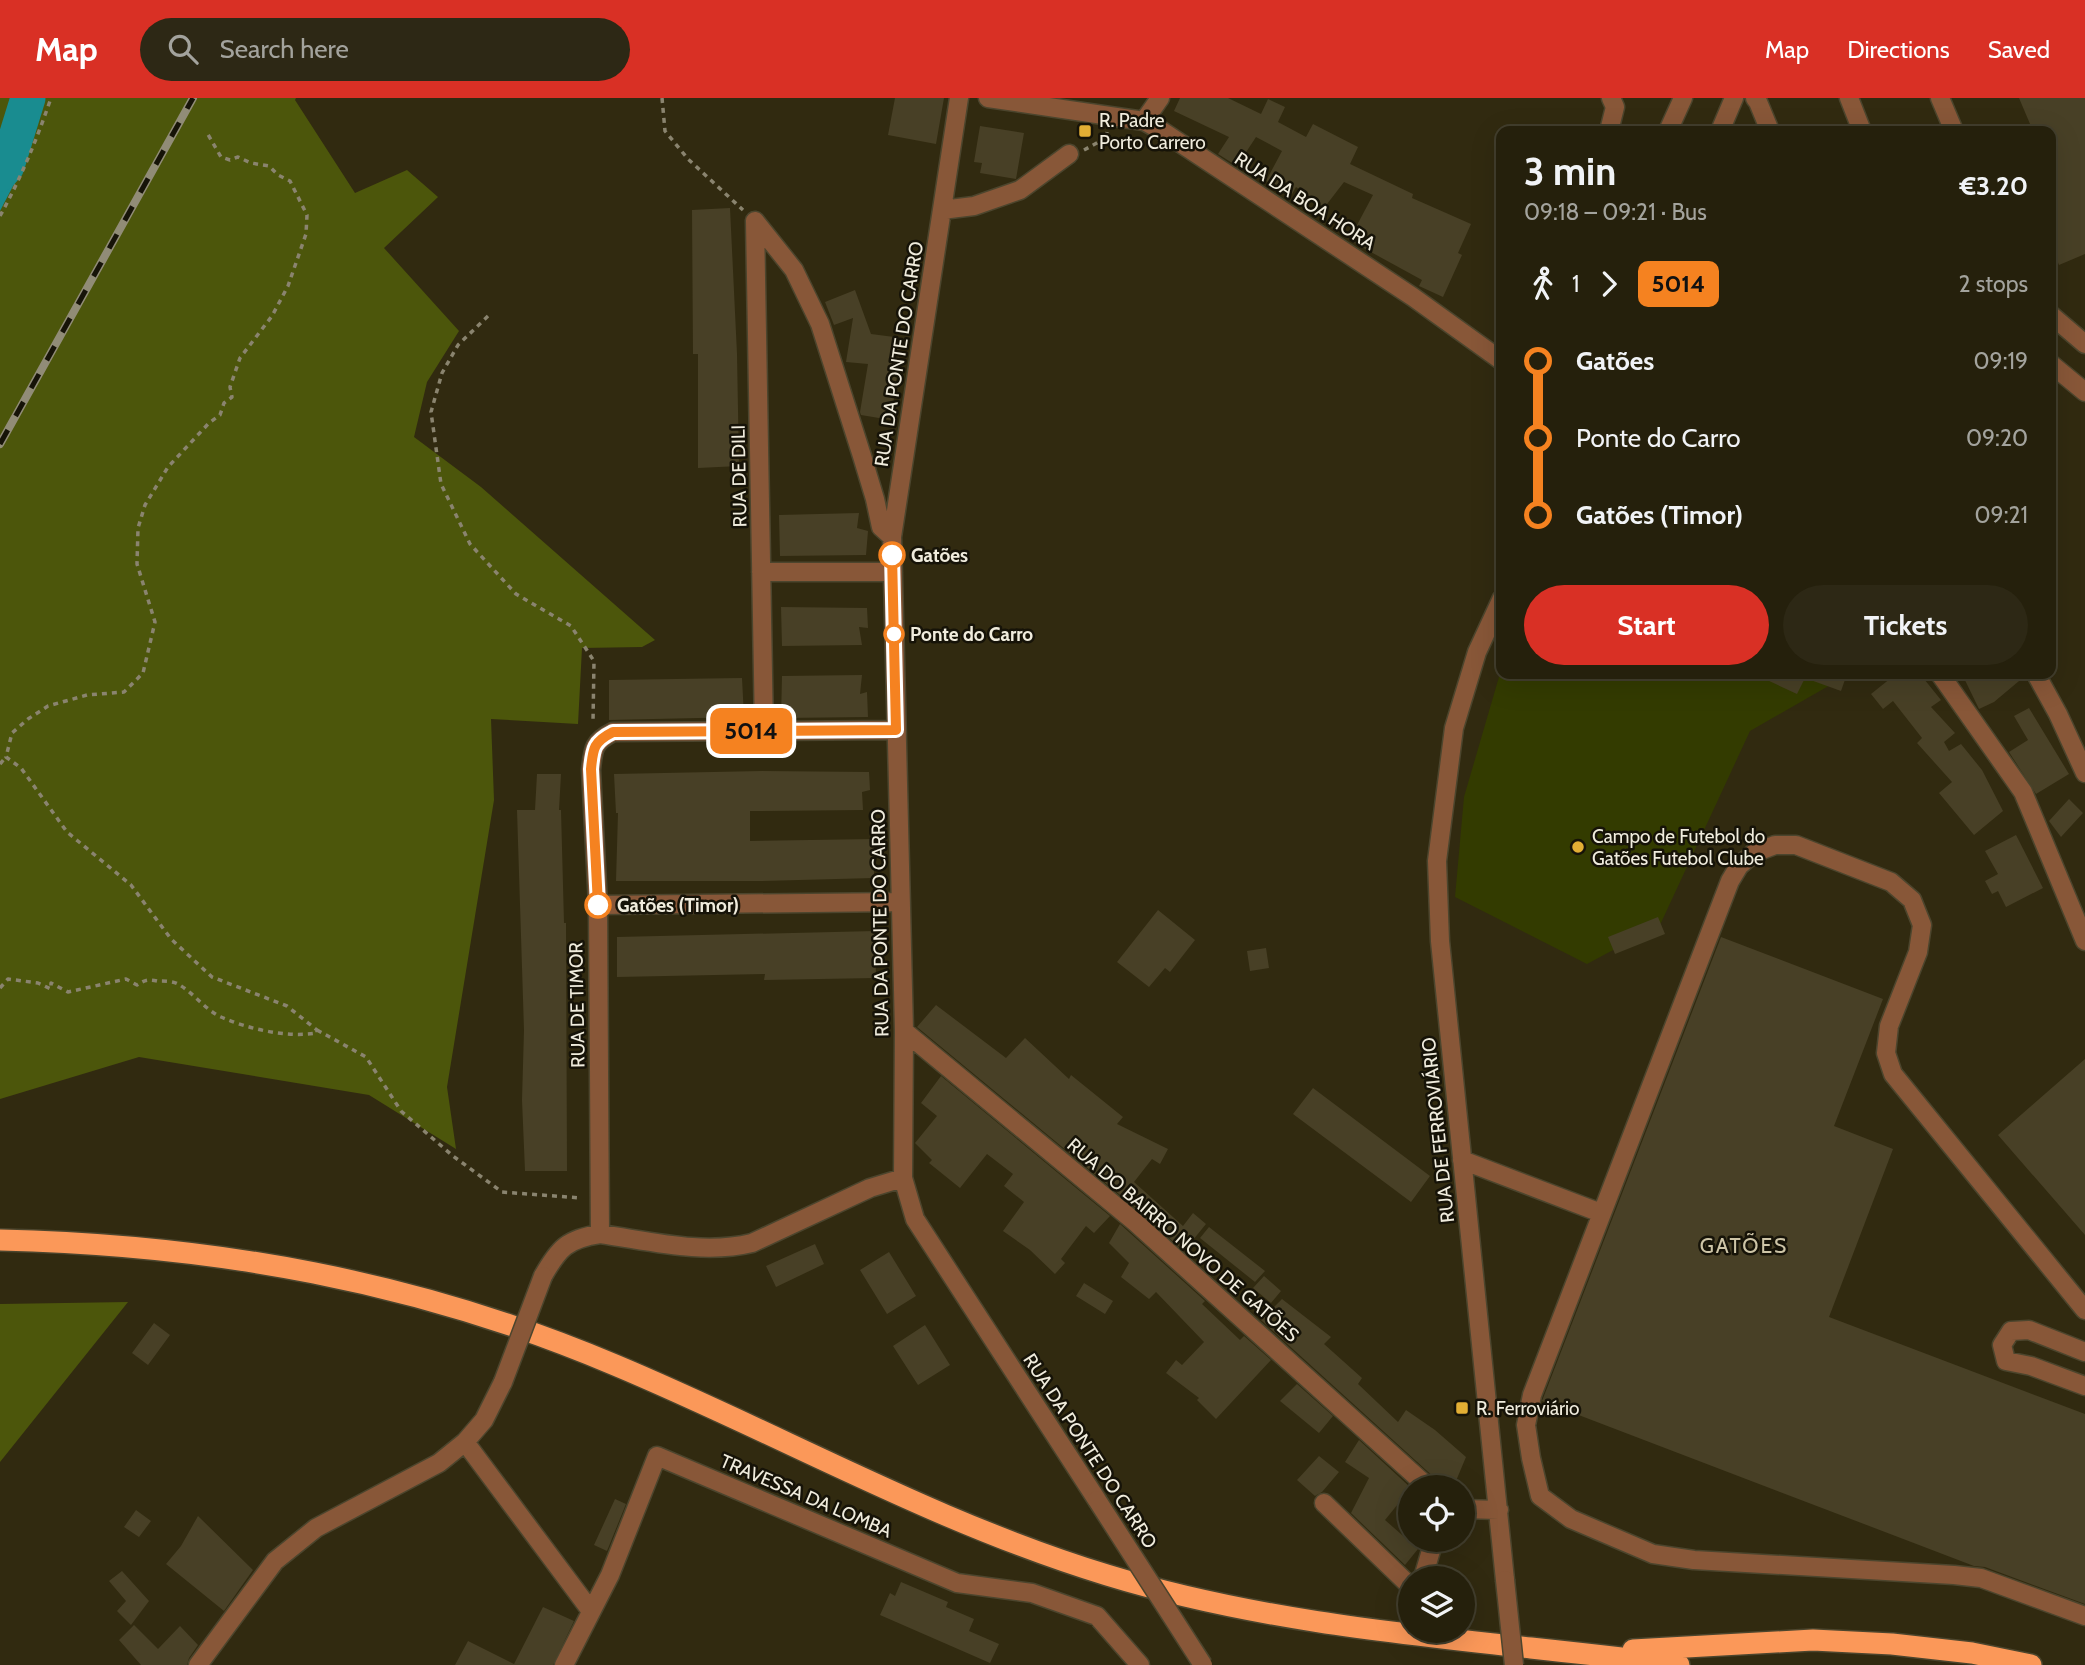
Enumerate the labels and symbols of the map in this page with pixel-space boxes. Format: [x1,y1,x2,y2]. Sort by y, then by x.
place label: R. Padre Porto Carrero [1099,109,1206,154]
marker: R. Padre Porto Carrero [1077,123,1093,139]
street label: RUA DA BOA HORA [1230,147,1380,255]
street label: RUA DA PONTE DO CARRO [870,240,928,468]
street label: RUA DE DILI [727,425,751,527]
marker: Gatões [879,542,905,568]
place label: Gatões [911,544,968,567]
place label: Ponte do Carro [910,623,1033,646]
marker: Ponte do Carro [884,624,904,644]
line badge: 5014 [702,708,800,754]
street label: RUA DA PONTE DO CARRO [867,809,893,1037]
place label: Campo de Futebol do Gatões Futebol Clube [1592,825,1765,870]
marker: Campo de Futebol do Gatões Futebol Clube [1570,839,1586,855]
marker: Gatões (Timor) [585,892,611,918]
place label: Gatões (Timor) [617,894,739,917]
street label: RUA DE TIMOR [564,941,590,1068]
street label: RUA DE FERROVIÁRIO [1416,1036,1459,1224]
street label: RUA DO BAIRRO NOVO DE GATÕES [1062,1132,1304,1347]
district label: GATÕES [1700,1232,1788,1258]
street label: RUA DA PONTE DO CARRO [1018,1349,1162,1553]
place label: R. Ferroviário [1476,1397,1580,1420]
marker: R. Ferroviário [1454,1400,1470,1416]
street label: TRAVESSA DA LOMBA [717,1449,896,1543]

